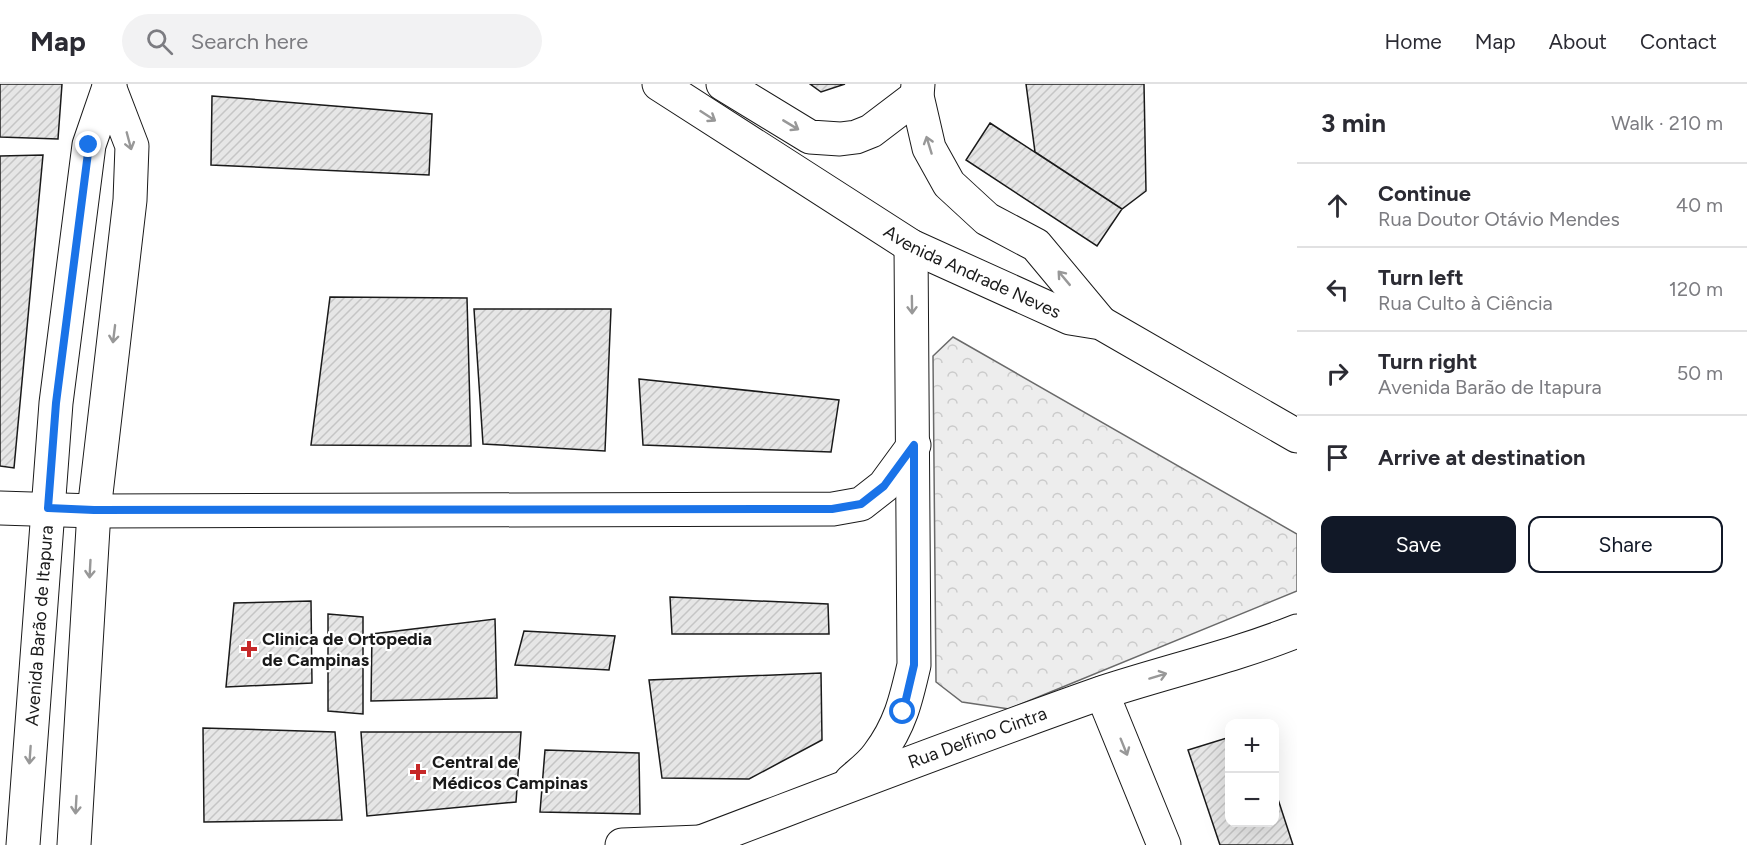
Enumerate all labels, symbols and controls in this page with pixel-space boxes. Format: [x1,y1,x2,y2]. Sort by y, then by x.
search box [122,14,542,68]
text: Map [30,24,86,58]
icon: search [143,25,176,58]
text: Search here [191,28,308,55]
text: Home [1385,29,1442,54]
text: Map [1475,29,1516,54]
text: About [1549,29,1607,54]
text: Contact [1640,29,1717,54]
text: 3 min [1321,107,1386,139]
one-way arrow [699,110,716,122]
text: Walk · 210 m [1611,111,1723,135]
one-way arrow [782,120,799,132]
route end [75,131,101,157]
one-way arrow [124,131,135,150]
one-way arrow [923,136,934,155]
text: Continue [1378,180,1471,207]
icon: ahead [1321,189,1354,222]
text: 40 m [1676,193,1723,217]
text: Rua Doutor Otávio Mendes [1378,207,1620,231]
street label: Avenida Andrade Neves [880,220,1064,323]
text: Turn left [1378,264,1464,291]
one-way arrow [1057,271,1071,286]
icon: left [1321,273,1354,306]
text: 120 m [1669,277,1723,301]
text: Rua Culto à Ciência [1378,291,1553,315]
one-way arrow [906,294,918,314]
one-way arrow [108,324,119,344]
text: Turn right [1378,348,1477,375]
icon: right [1321,357,1354,390]
text: 50 m [1677,361,1723,385]
text: Avenida Barão de Itapura [1378,375,1602,399]
icon: arrive [1321,441,1354,474]
text: Arrive at destination [1378,444,1586,471]
button: Save [1321,516,1516,573]
button: Share [1528,516,1723,573]
street label: Avenida Barão de Itapura [21,524,58,727]
one-way arrow [85,558,96,578]
place label: Clinica de Ortopedia de Campinas [262,628,432,671]
marker: Clinica de Ortopedia de Campinas [240,640,258,658]
one-way arrow [1148,670,1167,681]
route start [889,698,915,724]
street label: Rua Delfino Cintra [905,702,1050,773]
map controls [1225,719,1279,827]
button: + [1225,719,1279,773]
one-way arrow [1119,738,1130,756]
one-way arrow [24,745,35,765]
place label: Central de Médicos Campinas [432,751,589,794]
marker: Central de Médicos Campinas [409,763,427,781]
button: − [1225,773,1279,827]
one-way arrow [70,795,81,815]

